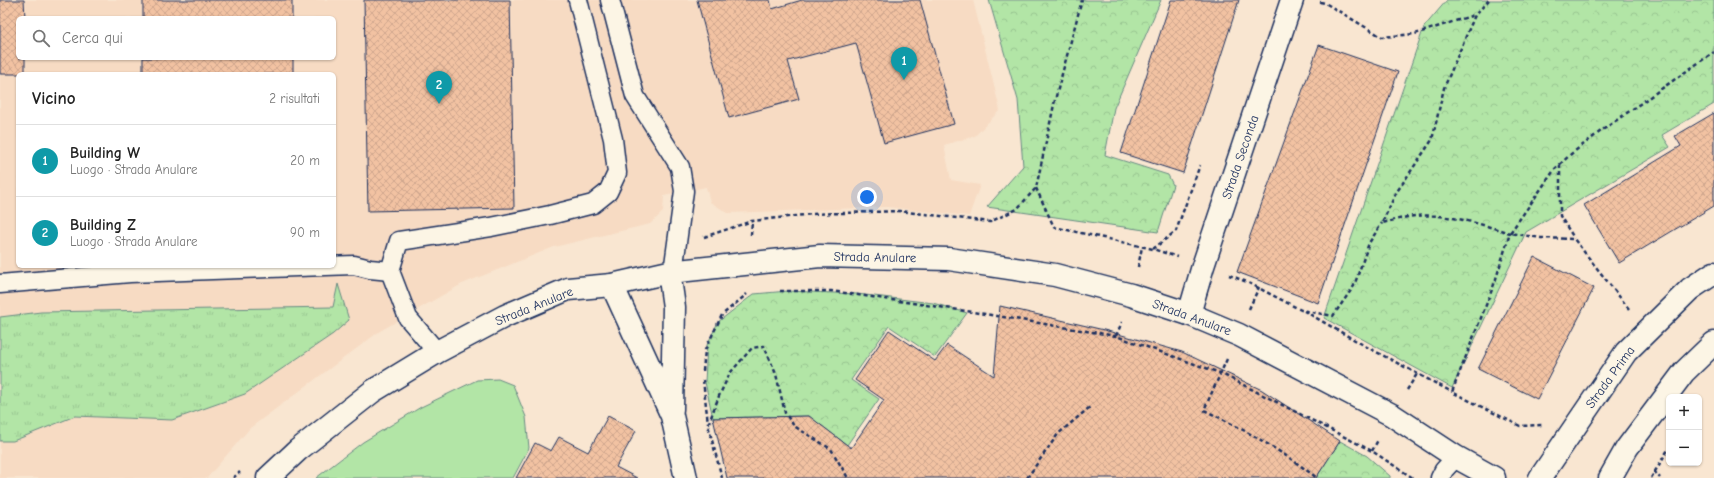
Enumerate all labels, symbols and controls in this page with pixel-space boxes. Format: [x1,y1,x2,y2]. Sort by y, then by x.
search box [16,16,336,60]
icon: search [30,27,52,49]
text: Cerca qui [62,29,123,47]
pin: 1 [891,47,917,80]
pin: 2 [426,71,452,104]
text: Vicino [32,89,75,108]
text: 2 risultati [269,91,320,106]
street label: Strada Seconda [1219,113,1261,201]
text: Building W [70,144,140,162]
text: 1 [42,153,48,168]
text: 20 m [290,153,320,168]
text: Luogo · Strada Anulare [70,162,197,177]
your location [857,187,877,207]
text: Building Z [70,216,136,234]
text: 2 [42,225,48,240]
text: 90 m [290,225,320,240]
text: Luogo · Strada Anulare [70,234,197,249]
street label: Strada Anulare [833,249,917,265]
street label: Strada Anulare [493,283,576,328]
street label: Strada Anulare [1151,296,1234,338]
street label: Strada Prima [1582,343,1638,411]
map controls [1666,394,1702,466]
button: + [1666,394,1702,430]
button: − [1666,430,1702,466]

